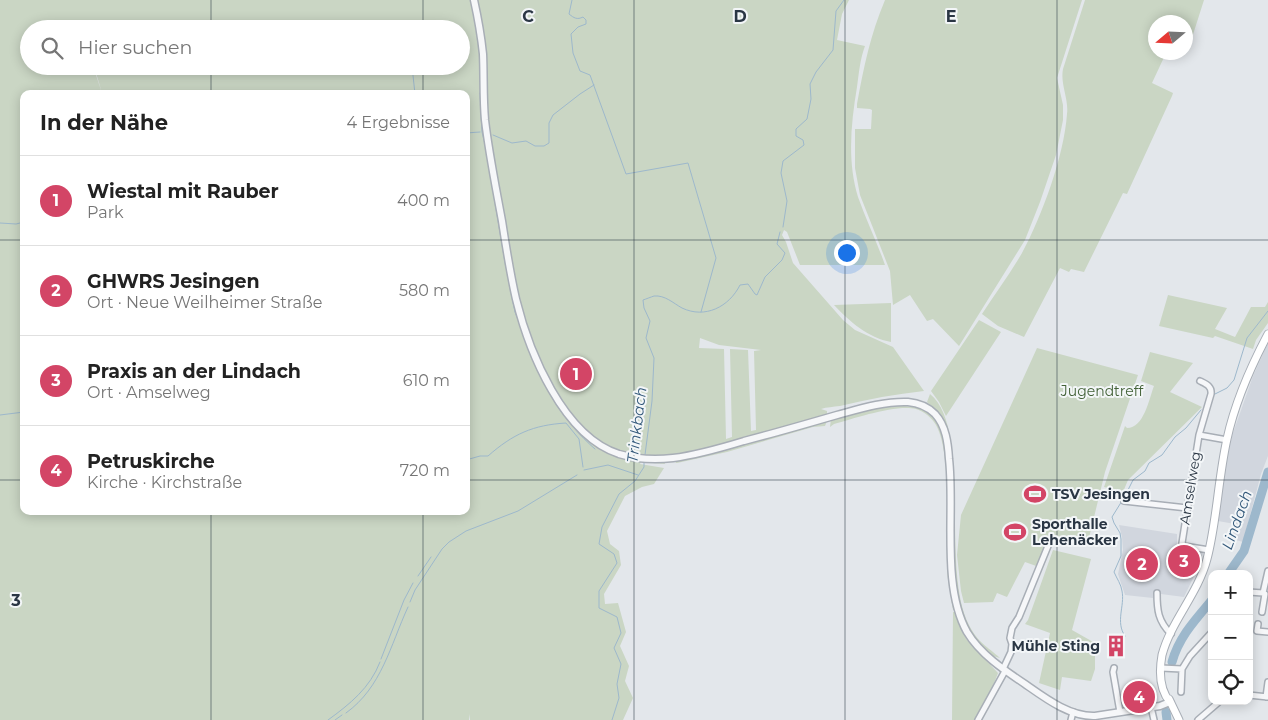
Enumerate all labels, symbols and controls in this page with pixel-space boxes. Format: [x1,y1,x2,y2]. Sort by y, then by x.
text: C [522,7,534,26]
text: D [733,7,747,26]
text: E [946,7,956,26]
north arrow [1148,15,1193,60]
search box [20,20,470,75]
icon: search [38,34,66,62]
text: Hier suchen [78,36,192,59]
text: In der Nähe [40,110,168,135]
text: 4 Ergebnisse [346,113,450,132]
text: Wiestal mit Rauber [87,180,279,203]
text: 1 [53,191,59,210]
text: 400 m [397,191,450,210]
text: Park [87,203,124,222]
your location [834,240,860,266]
text: GHWRS Jesingen [87,270,260,293]
text: 2 [51,281,61,300]
text: 580 m [399,281,450,300]
text: Ort · Neue Weilheimer Straße [87,293,322,312]
pin: 1 [560,355,592,393]
text: Praxis an der Lindach [87,360,301,383]
text: 3 [51,371,61,390]
text: 610 m [403,371,450,390]
park label: Jugendtreff [1060,382,1144,400]
text: Ort · Amselweg [87,383,211,402]
water label: Trinkbach [622,386,651,464]
text: Petruskirche [87,450,215,473]
street label: Amselweg [1175,450,1205,526]
text: 4 [50,461,62,480]
text: 720 m [400,461,450,480]
text: Kirche · Kirchstraße [87,473,242,492]
sports icon: TSV Jesingen [1022,481,1048,507]
place label: TSV Jesingen [1052,485,1150,503]
water label: Lindach [1217,488,1256,552]
place label: Sporthalle Lehenäcker [1032,515,1118,549]
sports icon: Sporthalle Lehenäcker [1002,519,1028,545]
pin: 3 [1168,542,1200,580]
pin: 2 [1126,545,1158,583]
map controls [1208,570,1253,705]
button: + [1208,570,1253,615]
text: 3 [10,591,21,610]
button: − [1208,615,1253,660]
building icon: Mühle Sting [1103,633,1129,659]
place label: Mühle Sting [1012,637,1100,655]
button: locate [1208,660,1253,705]
pin: 4 [1123,678,1155,716]

